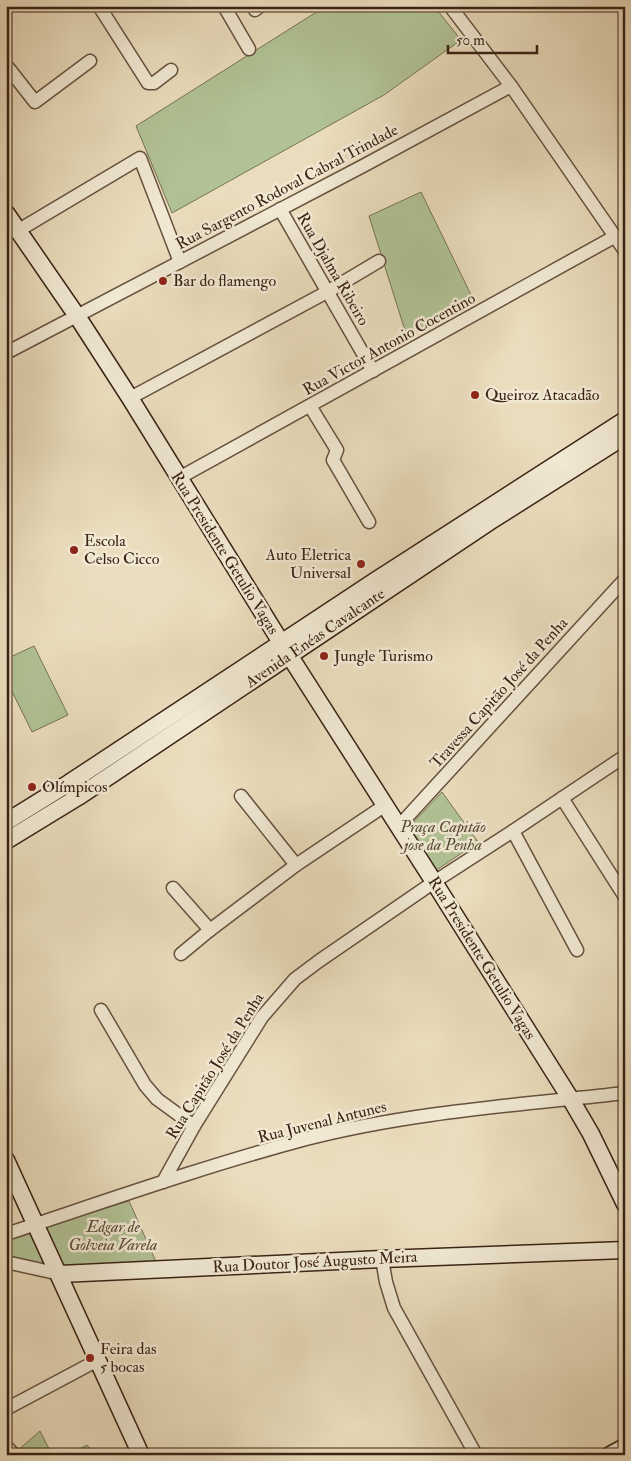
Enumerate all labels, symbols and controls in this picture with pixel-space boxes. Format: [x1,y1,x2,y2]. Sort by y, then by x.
scale bar [448,22,537,54]
text: 50 m [456,31,485,50]
street label: Rua Sargento Rodoval Cabral Trindade [172,120,402,254]
street label: Rua Djalma Ribeiro [293,209,374,329]
place label: Bar do flamengo [173,271,276,291]
marker: Bar do flamengo [157,275,169,287]
street label: Rua Victor Antonio Cocentino [299,288,479,400]
place label: Queiroz Atacadão [485,385,600,405]
marker: Queiroz Atacadão [469,389,481,401]
street label: Rua Presidente Getulio Vagas [167,468,283,638]
place label: Escola Celso Cicco [84,531,160,569]
marker: Escola Celso Cicco [68,544,80,556]
place label: Auto Eletrica Universal [265,545,351,583]
marker: Auto Eletrica Universal [355,558,367,570]
street label: Avenida Enéas Cavalcante [241,584,389,693]
street label: Travessa Capitão José da Penha [426,613,573,773]
place label: Jungle Turismo [333,646,433,667]
marker: Jungle Turismo [318,650,330,662]
place label: Olímpicos [42,777,107,798]
marker: Olímpicos [26,781,38,793]
park label: Praça Capitão jose da Penha [399,817,486,855]
street label: Rua Presidente Getulio Vagas [424,873,540,1043]
street label: Rua Capitão José da Penha [162,989,269,1143]
street label: Rua Juvenal Antunes [256,1096,389,1149]
park label: Edgar de Golveia Varela [69,1217,157,1255]
street label: Rua Doutor José Augusto Meira [212,1247,418,1278]
place label: Feira das 5 bocas [100,1339,156,1377]
marker: Feira das 5 bocas [84,1352,96,1364]

